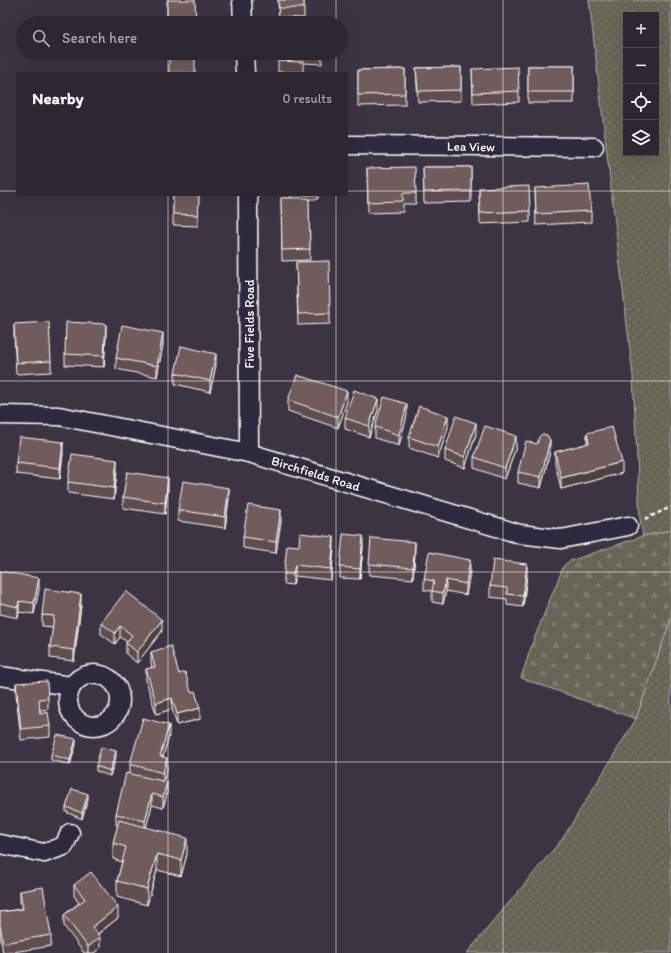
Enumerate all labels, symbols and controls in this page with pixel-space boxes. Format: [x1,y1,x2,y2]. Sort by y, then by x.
map controls [623,12,659,156]
button: + [623,12,659,48]
search box [16,16,348,60]
icon: search [30,27,52,49]
text: Search here [62,29,137,47]
button: − [623,48,659,84]
button: locate [623,84,659,120]
text: Nearby [32,88,84,108]
text: 0 results [282,91,332,106]
button: layers [623,120,659,156]
street label: Lea View [447,139,495,154]
street label: Five Fields Road [242,279,257,368]
street label: Birchfields Road [270,453,362,494]

